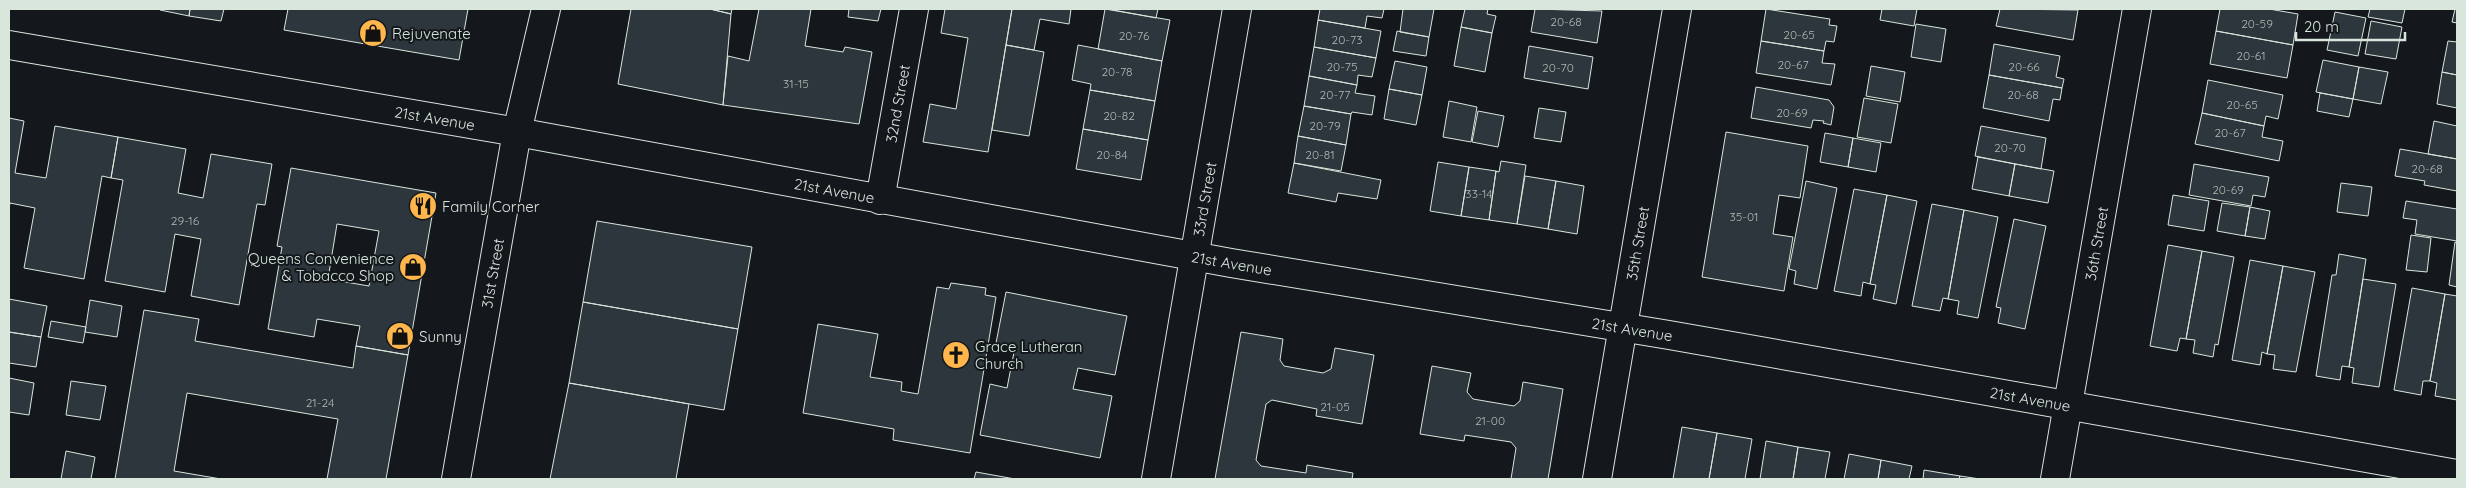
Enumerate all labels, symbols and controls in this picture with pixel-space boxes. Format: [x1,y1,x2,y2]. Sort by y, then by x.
scale bar [2296,10,2405,42]
house number: 20-68 [1550,14,1582,29]
house number: 20-59 [2241,16,2273,31]
text: 20 m [2304,17,2339,36]
shop icon: Rejuvenate [358,18,388,48]
place label: Rejuvenate [392,24,471,43]
house number: 20-65 [1783,27,1815,42]
house number: 20-76 [1119,28,1150,43]
house number: 20-73 [1332,32,1362,47]
house number: 20-61 [2236,48,2266,63]
house number: 20-67 [1777,57,1809,72]
house number: 20-75 [1326,59,1358,74]
house number: 20-66 [2008,59,2040,74]
house number: 20-70 [1542,60,1574,75]
street label: 32nd Street [881,63,913,144]
house number: 20-78 [1101,64,1133,79]
house number: 31-15 [783,76,809,91]
house number: 20-77 [1320,87,1350,102]
house number: 20-68 [2007,87,2039,102]
house number: 20-65 [2226,97,2258,112]
street label: 21st Avenue [393,102,477,134]
house number: 20-69 [1776,105,1808,120]
house number: 20-82 [1103,108,1135,123]
house number: 20-79 [1309,118,1341,133]
house number: 20-67 [2214,125,2246,140]
house number: 20-70 [1994,140,2026,155]
house number: 20-84 [1096,147,1128,162]
house number: 20-81 [1305,147,1335,162]
street label: 33rd Street [1188,160,1220,238]
house number: 20-68 [2411,161,2443,176]
street label: 21st Avenue [793,174,876,207]
house number: 20-69 [2212,182,2244,197]
house number: 33-14 [1465,186,1493,201]
restaurant icon: Family Corner [408,191,438,221]
place label: Family Corner [442,197,540,216]
street label: 35th Street [1621,205,1653,282]
street label: 36th Street [2080,205,2112,282]
house number: 35-01 [1729,209,1759,224]
house number: 29-16 [171,213,200,228]
street label: 31st Street [477,237,508,310]
street label: 21st Avenue [1190,246,1273,279]
place label: Queens Convenience & Tobacco Shop [248,249,394,285]
shop icon: Queens Convenience & Tobacco Shop [398,252,428,282]
street label: 21st Avenue [1591,313,1674,345]
shop icon: Sunny [385,321,415,351]
place label: Sunny [419,327,462,346]
place label: Grace Lutheran Church [975,337,1082,373]
church icon: Grace Lutheran Church [941,340,971,370]
street label: 21st Avenue [1988,382,2072,415]
house number: 21-24 [306,395,334,410]
house number: 21-05 [1320,399,1350,414]
house number: 21-00 [1475,413,1505,428]

